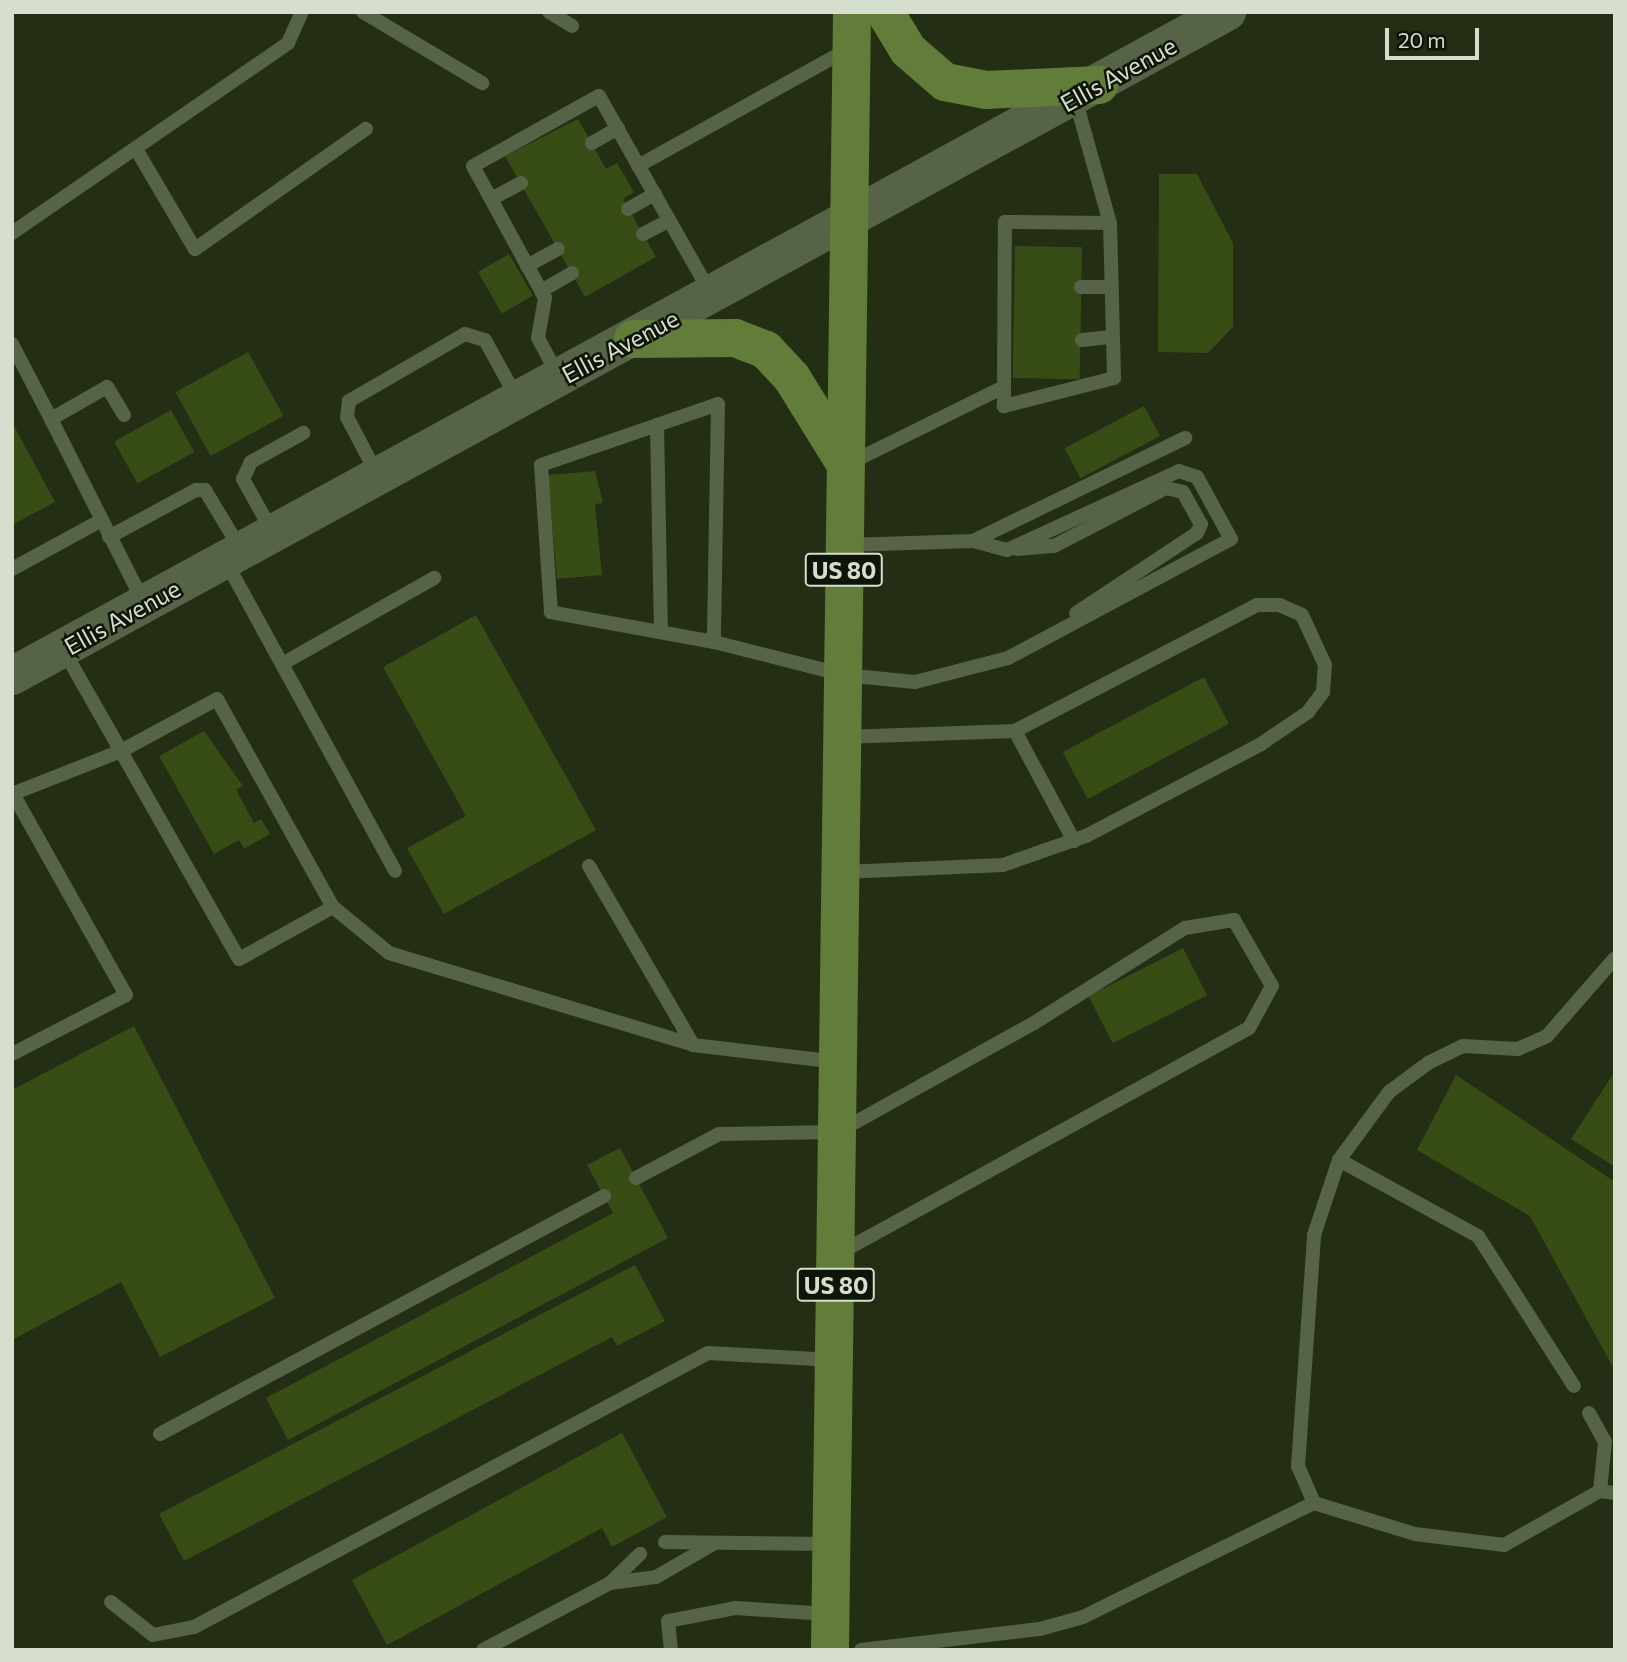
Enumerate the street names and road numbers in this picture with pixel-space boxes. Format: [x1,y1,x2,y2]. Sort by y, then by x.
street label: Ellis Avenue [1055,30,1181,118]
street label: Ellis Avenue [557,303,683,389]
road number: US 80 [804,550,884,590]
street label: Ellis Avenue [59,573,185,661]
road number: US 80 [796,1266,876,1304]

